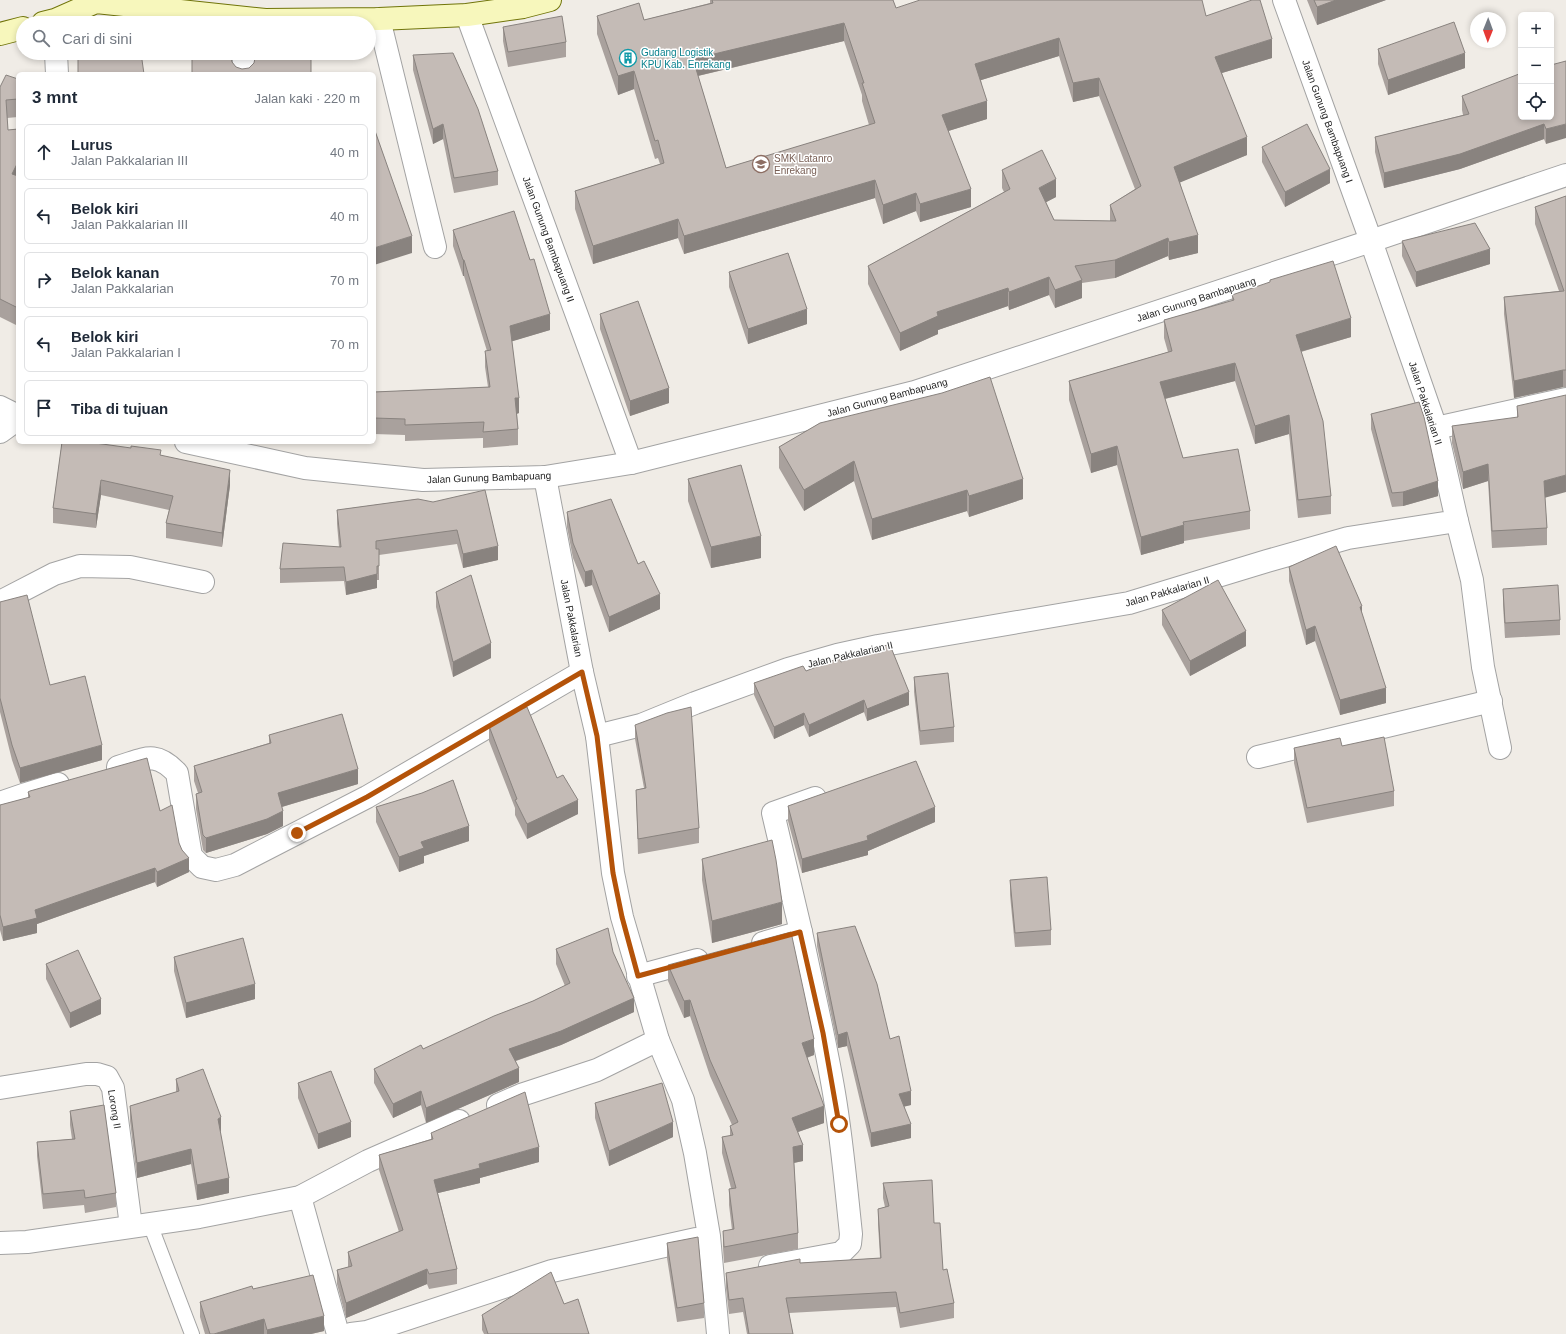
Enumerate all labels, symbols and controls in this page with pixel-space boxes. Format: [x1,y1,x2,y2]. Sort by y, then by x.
north arrow [1470,12,1506,48]
map controls [1518,12,1554,120]
button: + [1518,12,1554,48]
search box [16,16,376,60]
icon: search [30,27,52,49]
text: Cari di sini [62,30,132,47]
place label: Gudang Logistik KPU Kab. Enrekang [641,47,731,70]
building icon: Gudang Logistik KPU Kab. Enrekang [618,48,638,68]
button: − [1518,48,1554,84]
street label: Jalan Gunung Bambapuang I [1300,58,1355,184]
button: locate [1518,84,1554,120]
text: 3 mnt [32,88,77,107]
text: Jalan kaki · 220 m [255,91,360,106]
text: Lurus [71,136,113,153]
icon: ahead [33,141,55,163]
text: 40 m [330,145,359,160]
text: Jalan Pakkalarian III [71,153,188,168]
place label: SMK Latanro Enrekang [774,153,833,176]
school or university icon: SMK Latanro Enrekang [751,154,771,174]
street label: Jalan Gunung Bambapuang II [521,175,576,303]
text: Belok kiri [71,200,139,217]
icon: left [33,205,55,227]
text: 40 m [330,209,359,224]
text: Jalan Pakkalarian III [71,217,188,232]
text: Belok kanan [71,264,159,281]
icon: right [33,269,55,291]
text: 70 m [330,273,359,288]
street label: Jalan Gunung Bambapuang [1135,275,1257,324]
text: Jalan Pakkalarian [71,281,174,296]
text: Belok kiri [71,328,139,345]
icon: left [33,333,55,355]
text: 70 m [330,337,359,352]
text: Jalan Pakkalarian I [71,345,181,360]
street label: Jalan Pakkalarian II [1407,360,1444,446]
street label: Jalan Gunung Bambapuang [826,376,949,419]
icon: arrive [33,397,55,419]
text: Tiba di tujuan [71,400,168,417]
street label: Jalan Gunung Bambapuang [427,470,551,485]
street label: Jalan Pakkalarian II [1124,574,1211,609]
street label: Jalan Pakkalarian [559,578,584,658]
street label: Jalan Pakkalarian II [806,639,894,670]
route end [288,824,306,842]
street label: Lorong II [106,1089,123,1129]
route start [830,1115,848,1133]

